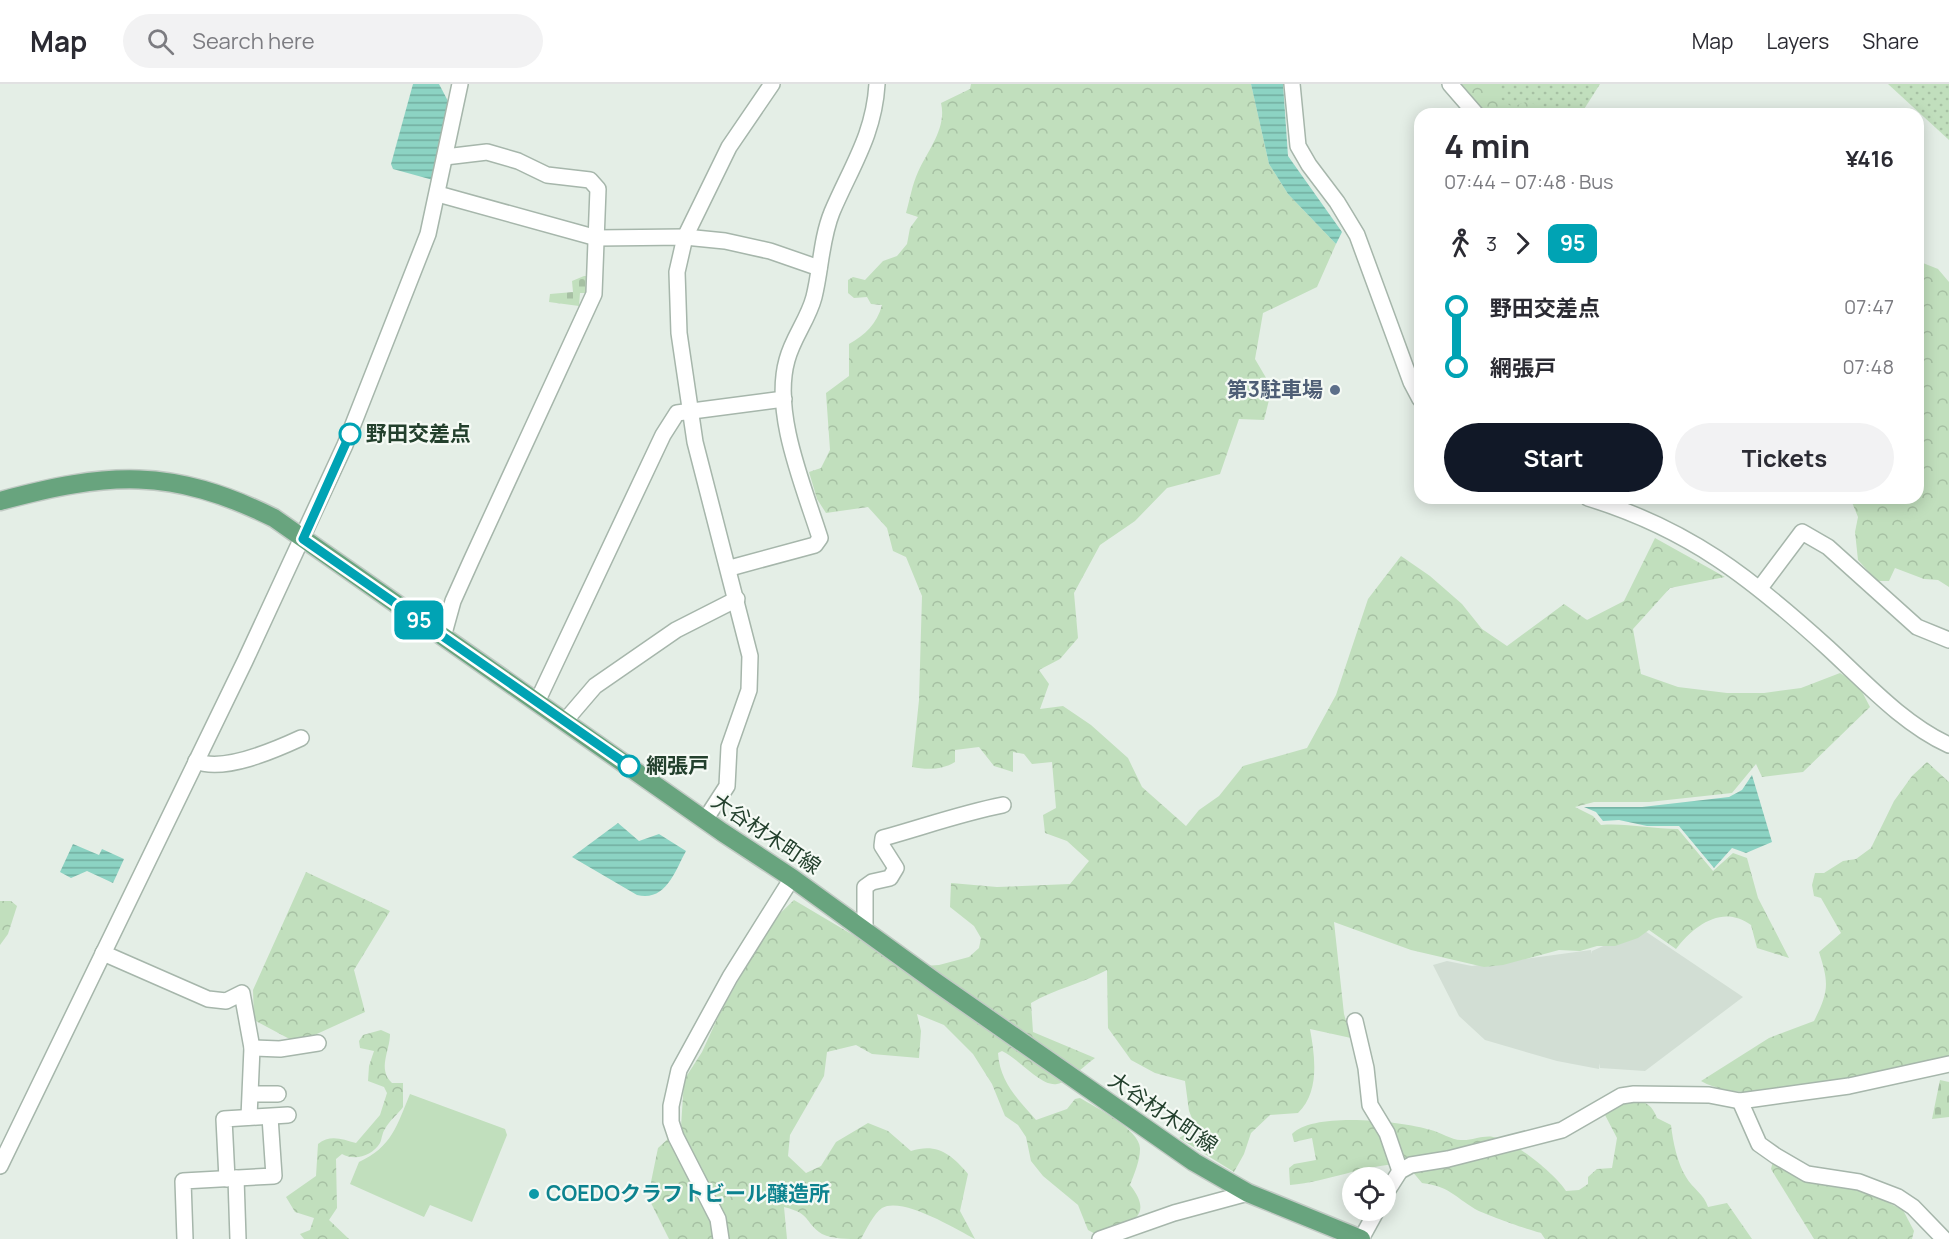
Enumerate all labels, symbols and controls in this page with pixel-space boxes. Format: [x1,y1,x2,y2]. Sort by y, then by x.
search box [123,14,543,68]
text: Map [30,22,87,60]
icon: search [144,25,177,58]
text: Search here [192,26,315,56]
text: Map [1692,27,1733,55]
text: Layers [1766,27,1829,55]
text: Share [1862,27,1919,55]
text: 4 min [1444,123,1530,168]
text: ¥416 [1845,144,1894,174]
text: 07:44 – 07:48 · Bus [1444,168,1614,195]
icon: walk [1444,227,1477,260]
icon: forward [1506,227,1539,260]
text: 95 [1560,229,1585,257]
text: 3 [1486,230,1497,257]
text: 野田交差点 [1490,293,1600,323]
text: 07:47 [1844,293,1894,320]
text: 網張戸 [1490,353,1556,383]
text: 07:48 [1842,353,1894,380]
place label: 第3駐車場 [1227,375,1323,403]
marker: 第3駐車場 [1328,383,1342,397]
place label: 野田交差点 [366,419,471,447]
marker: 野田交差点 [339,423,361,445]
button: Start [1444,423,1663,492]
button: Tickets [1675,423,1894,492]
line badge: 95 [392,600,446,640]
text: 95 [406,606,432,634]
place label: 網張戸 [646,751,709,779]
marker: 網張戸 [618,755,640,777]
street label: 大谷材木町線 [707,786,827,880]
street label: 大谷材木町線 [1104,1065,1224,1159]
map controls [1342,1167,1396,1221]
button: locate [1342,1167,1396,1221]
place label: COEDOクラフトビール醸造所 [546,1179,830,1207]
marker: COEDOクラフトビール醸造所 [527,1187,541,1201]

